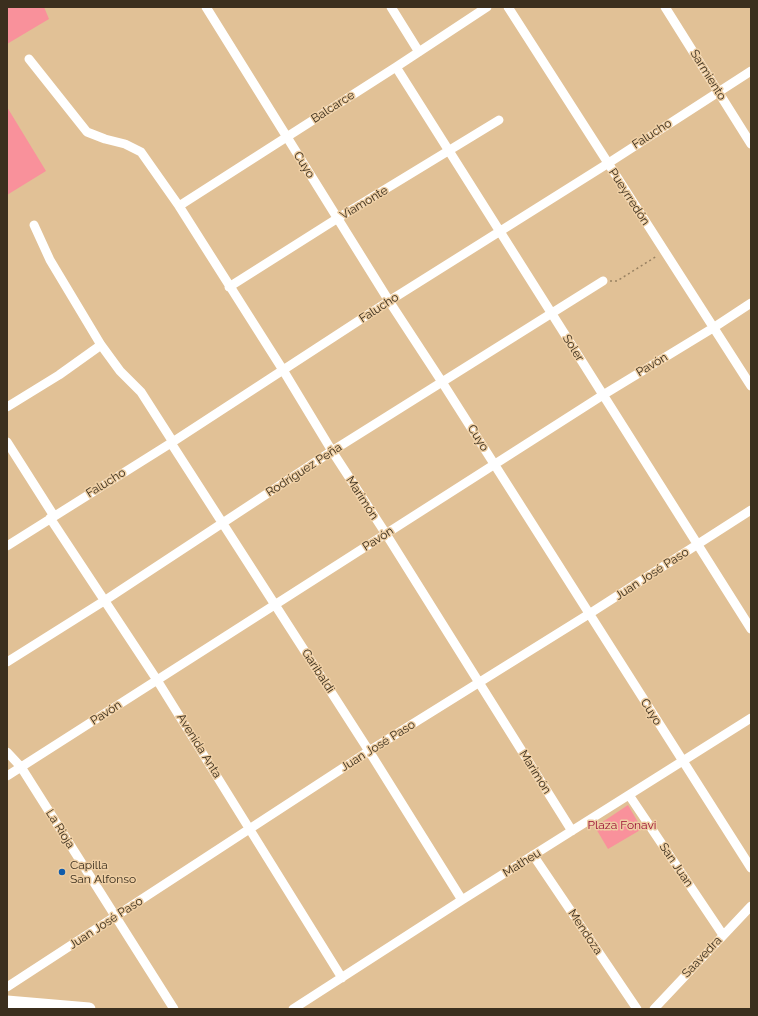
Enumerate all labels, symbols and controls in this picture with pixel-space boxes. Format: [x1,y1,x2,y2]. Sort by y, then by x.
street label: Sarmiento [687,47,729,103]
street label: Balcarce [309,88,357,126]
street label: Falucho [630,116,674,152]
street label: Cuyo [290,149,318,181]
street label: Pueyrredón [605,166,653,228]
street label: Viamonte [337,183,391,223]
street label: Falucho [357,290,401,326]
street label: Soler [559,332,587,364]
street label: Pavón [634,350,670,380]
street label: Cuyo [464,422,492,454]
street label: Rodríguez Peña [263,440,345,500]
street label: Falucho [84,465,128,501]
street label: Marimón [343,474,381,522]
street label: Pavón [360,524,396,554]
street label: Juan José Paso [612,545,692,603]
street label: Garibaldi [299,646,337,696]
street label: Cuyo [637,696,665,728]
street label: Pavón [88,698,124,728]
street label: Avenida Anta [173,711,225,781]
street label: Juan José Paso [338,717,418,775]
street label: Marimón [516,747,554,797]
street label: La Rioja [42,807,78,851]
park label: Plaza Fonavi [588,818,656,832]
street label: San Juan [656,840,696,890]
street label: Matheu [500,846,544,880]
place label: Capilla San Alfonso [70,858,136,886]
marker: Capilla San Alfonso [57,867,67,877]
street label: Juan José Paso [66,894,146,952]
street label: Mendoza [565,907,605,957]
street label: Saavedra [679,933,725,981]

